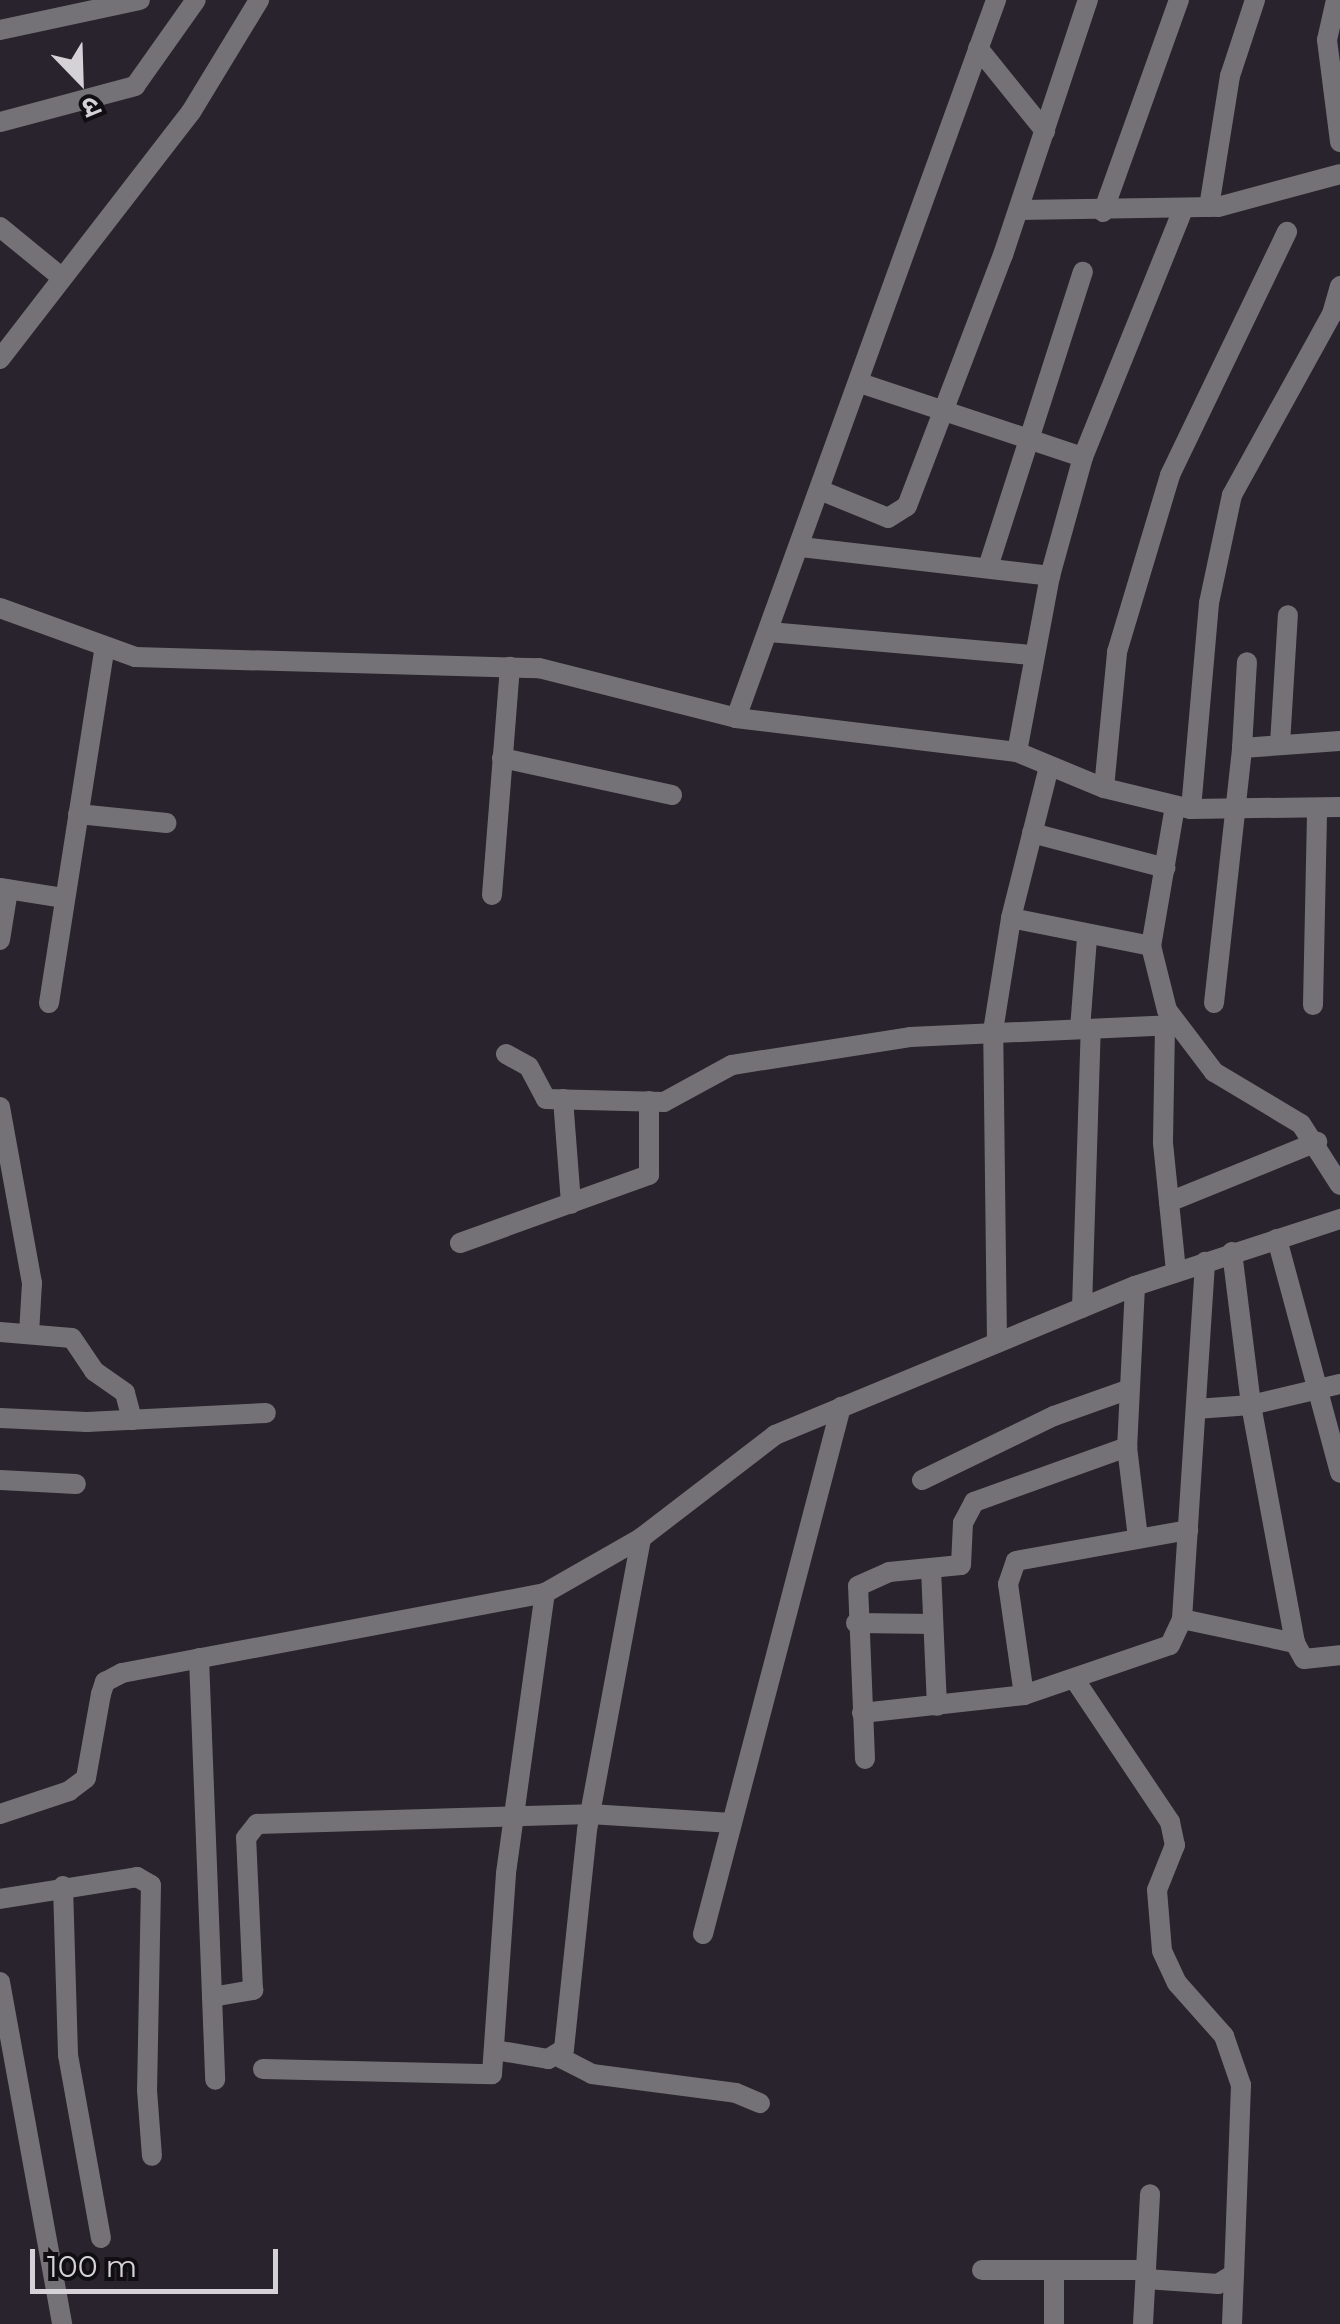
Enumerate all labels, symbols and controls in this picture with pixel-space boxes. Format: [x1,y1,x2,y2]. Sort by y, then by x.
north arrow [30,30,130,130]
text: उ [78,89,106,126]
scale bar [35,2229,282,2291]
text: 100 m [47,2248,137,2285]

